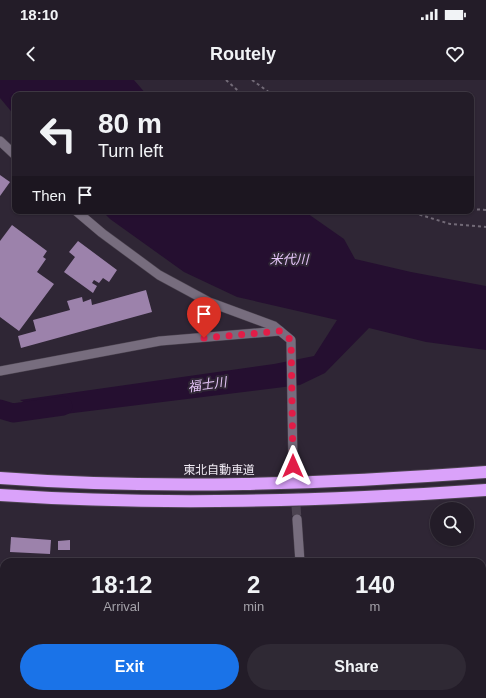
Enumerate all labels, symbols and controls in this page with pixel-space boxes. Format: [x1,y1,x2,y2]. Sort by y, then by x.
text: 18:10 [20,6,58,23]
icon: back [20,43,42,65]
icon: heart [444,43,466,65]
text: Routely [210,44,276,64]
icon: left [32,108,84,160]
text: 80 m [98,108,162,139]
text: Turn left [98,141,163,161]
icon: arrive [74,184,96,206]
text: Then [32,187,66,204]
water label: 米代川 [269,252,310,267]
pin [187,297,221,338]
icon: arrive [193,303,215,325]
water label: 福士川 [187,374,229,395]
position arrow [272,445,314,487]
street label: 東北自動車道 [183,463,255,477]
map controls [430,502,474,546]
button: search [430,502,474,546]
text: 18:12 [91,571,152,598]
text: 2 [247,571,260,598]
text: 140 [355,571,395,598]
text: Arrival [103,599,140,614]
text: min [243,599,264,614]
text: m [370,599,380,614]
button: Exit [20,644,239,690]
button: Share [247,644,466,690]

